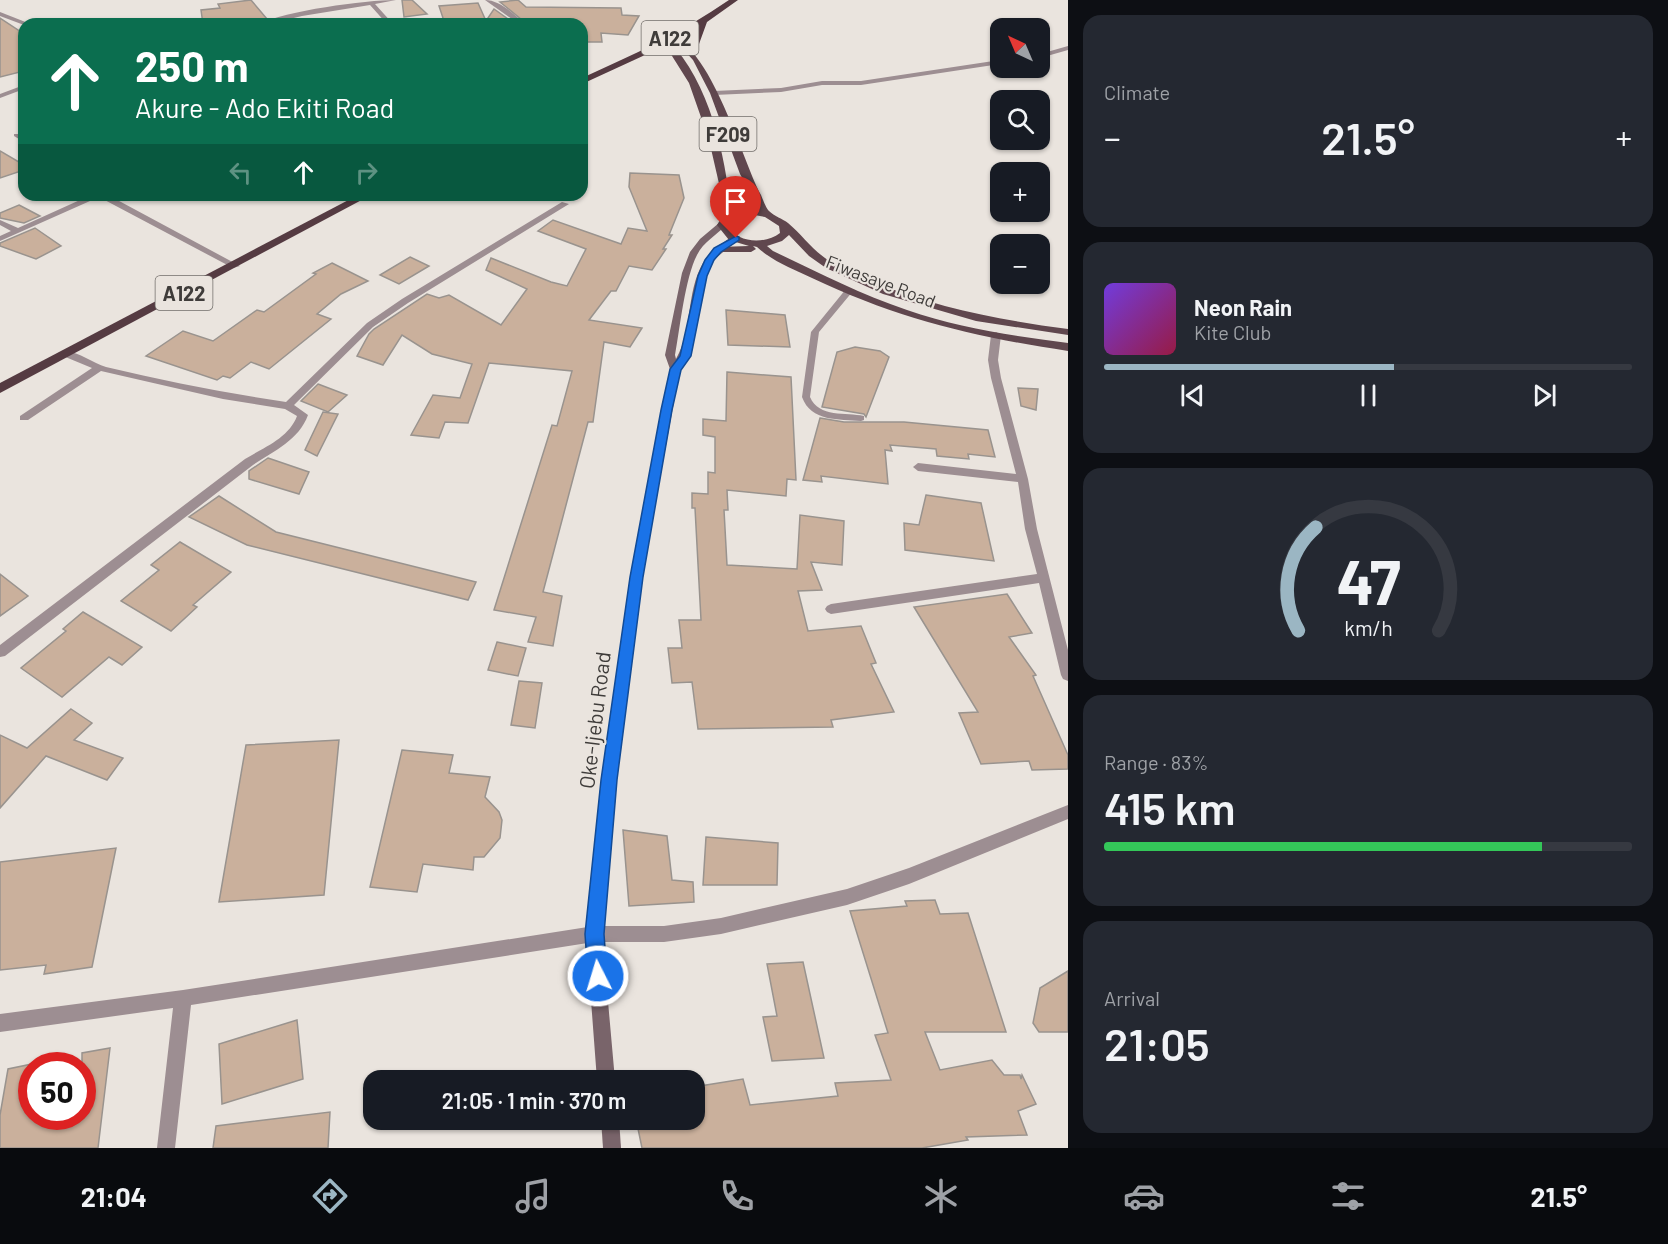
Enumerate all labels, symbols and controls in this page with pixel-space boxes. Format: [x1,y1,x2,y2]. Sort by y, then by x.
north arrow [990,18,1050,78]
map controls [990,18,1050,294]
road number: A122 [642,21,698,55]
text: 250 m [135,40,249,90]
icon: ahead [36,42,114,120]
text: Climate [1104,80,1170,104]
button: search [990,90,1050,150]
text: Akure - Ado Ekiti Road [135,91,394,123]
text: 21.5° [1321,110,1415,164]
road number: F209 [700,117,756,151]
text: − [1104,117,1121,157]
text: + [1615,117,1632,157]
icon: left [224,156,257,189]
icon: ahead [287,156,320,189]
icon: right [350,156,383,189]
button: + [990,162,1050,222]
pin [710,176,761,238]
icon: arrive [719,185,752,218]
button: − [990,234,1050,294]
street label: Fiwasaye Road [823,250,939,312]
road number: A122 [156,276,213,310]
text: Neon Rain [1194,294,1292,320]
text: Kite Club [1194,320,1271,344]
icon: previous [1176,379,1209,412]
icon: pause [1352,379,1385,412]
icon: next [1528,379,1561,412]
text: 47 [1336,543,1400,617]
text: km/h [1344,615,1392,640]
street label: Oke-Ijebu Road [573,650,615,790]
text: Range · 83% [1104,750,1208,774]
text: 415 km [1104,780,1236,834]
position arrow [566,944,630,1008]
text: Arrival [1104,986,1160,1010]
text: 21:05 [1104,1016,1210,1070]
speed limit sign: 50 [18,1052,96,1130]
text: 21:05 · 1 min · 370 m [442,1087,626,1113]
icon: directions [309,1175,351,1217]
icon: music [512,1175,554,1217]
icon: phone [716,1175,758,1217]
icon: climate [920,1175,962,1217]
icon: car [1123,1175,1165,1217]
icon: filters [1327,1175,1369,1217]
text: 21:04 [81,1180,147,1212]
text: 21.5° [1531,1180,1587,1212]

